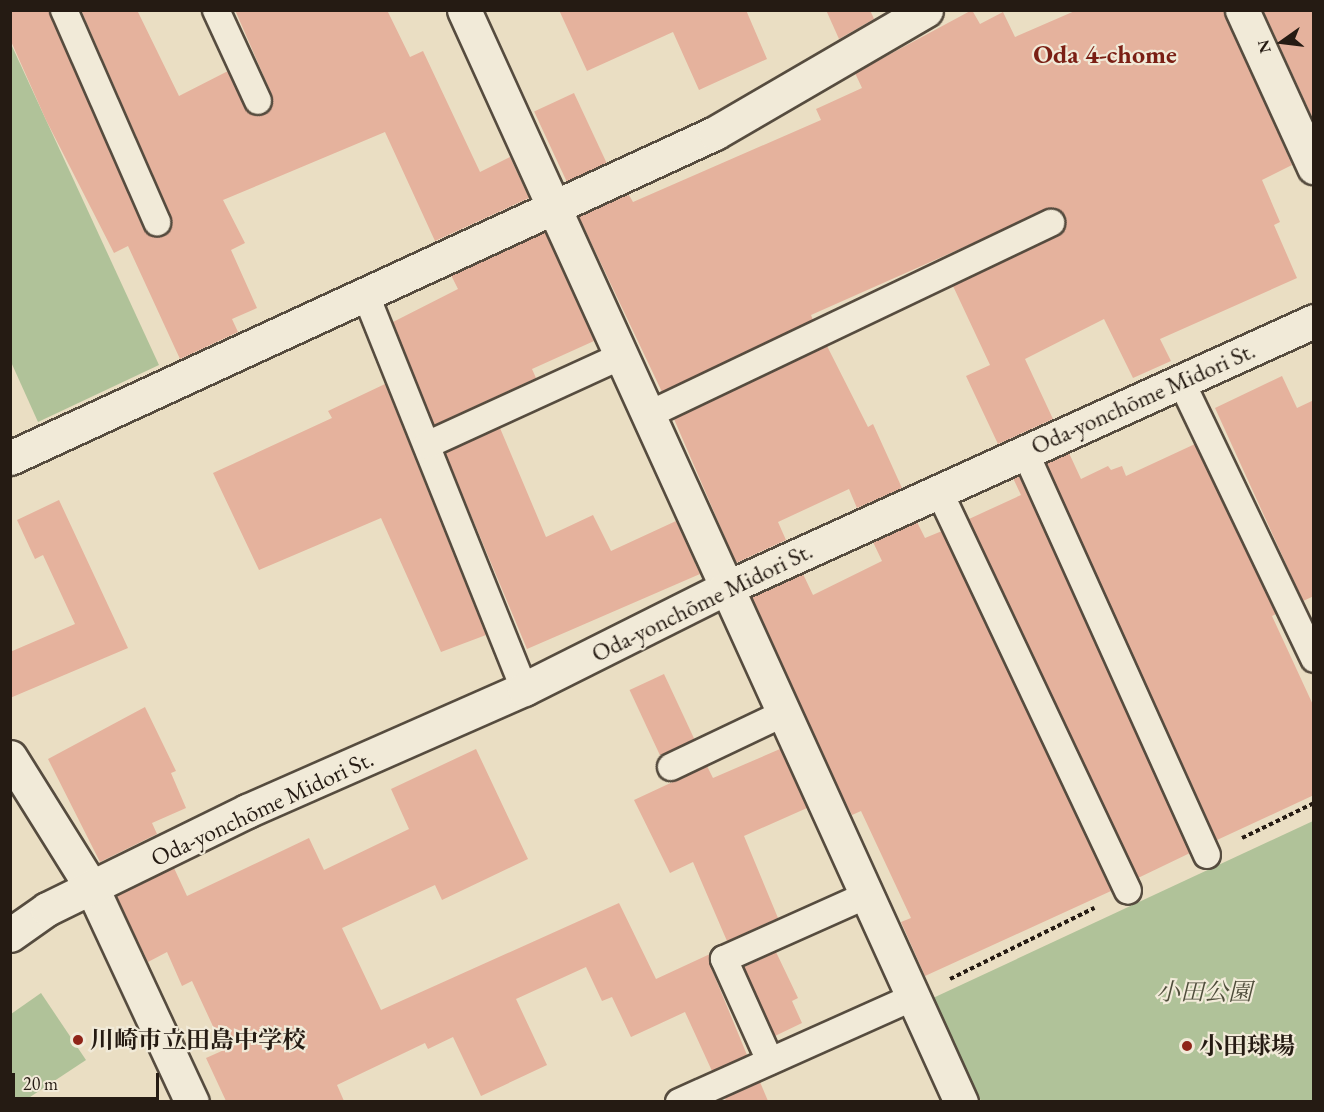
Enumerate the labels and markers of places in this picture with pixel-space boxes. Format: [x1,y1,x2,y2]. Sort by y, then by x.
place label: 川崎市立田島中学校 [90,1026,306,1054]
place label: 小田球場 [1199,1032,1295,1060]
marker: 川崎市立田島中学校 [71,1033,85,1047]
marker: 小田球場 [1180,1039,1194,1053]

